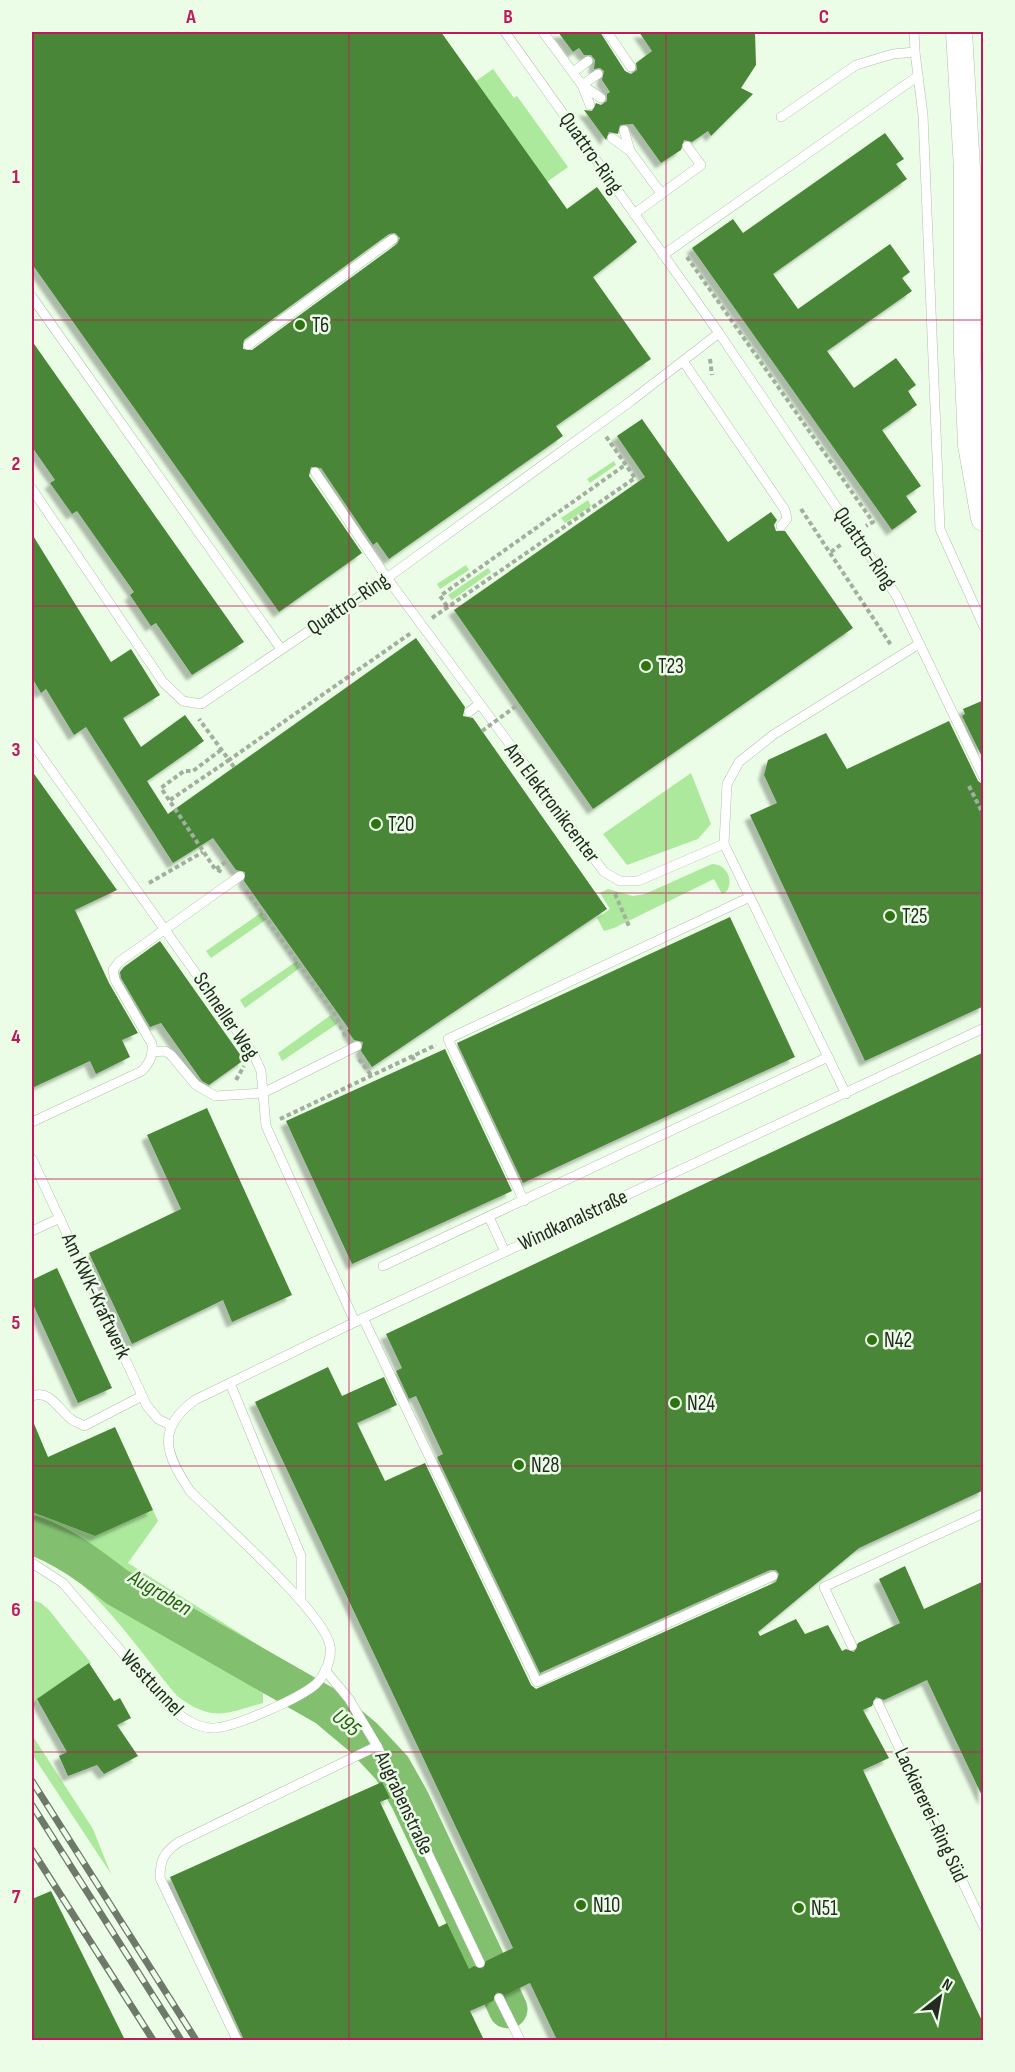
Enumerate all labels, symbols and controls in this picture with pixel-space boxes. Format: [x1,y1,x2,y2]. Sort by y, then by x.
text: A [185,5,196,29]
text: B [503,5,513,29]
text: C [819,5,829,29]
street label: Quattro-Ring [554,108,628,198]
text: 1 [12,165,20,189]
place label: T6 [312,313,329,338]
marker: T6 [293,318,307,332]
text: 2 [12,452,20,476]
street label: Quattro-Ring [829,502,901,594]
street label: Quattro-Ring [302,568,394,640]
place label: T23 [658,654,684,679]
marker: T23 [639,659,653,673]
street label: Am Elektronikcenter [498,737,605,868]
text: 3 [12,738,21,762]
place label: T20 [388,812,414,837]
marker: T20 [369,817,383,831]
place label: T25 [902,904,927,929]
marker: T25 [883,909,897,923]
street label: Schneller Weg [188,968,264,1064]
text: 4 [11,1025,21,1049]
street label: Windkanalstraße [515,1184,631,1256]
street label: Am KWK-Kraftwerk [56,1228,136,1363]
text: 5 [12,1311,21,1335]
place label: N42 [884,1328,912,1353]
marker: N42 [865,1333,879,1347]
place label: N24 [687,1391,715,1416]
marker: N24 [668,1396,682,1410]
place label: N28 [531,1453,560,1478]
marker: N28 [512,1458,526,1472]
water label: Augraben [123,1563,196,1622]
text: 6 [11,1598,21,1622]
street label: Westtunnel [115,1645,189,1721]
water label: U95 [326,1703,366,1743]
street label: Lackiererei-Ring Süd [889,1744,973,1886]
street label: Augrabenstraße [369,1746,439,1859]
text: 7 [12,1885,21,1909]
place label: N10 [593,1893,620,1918]
place label: N51 [811,1896,838,1921]
marker: N10 [574,1898,588,1912]
marker: N51 [792,1901,806,1915]
north arrow [910,1967,970,2027]
text: N [938,1975,956,1996]

